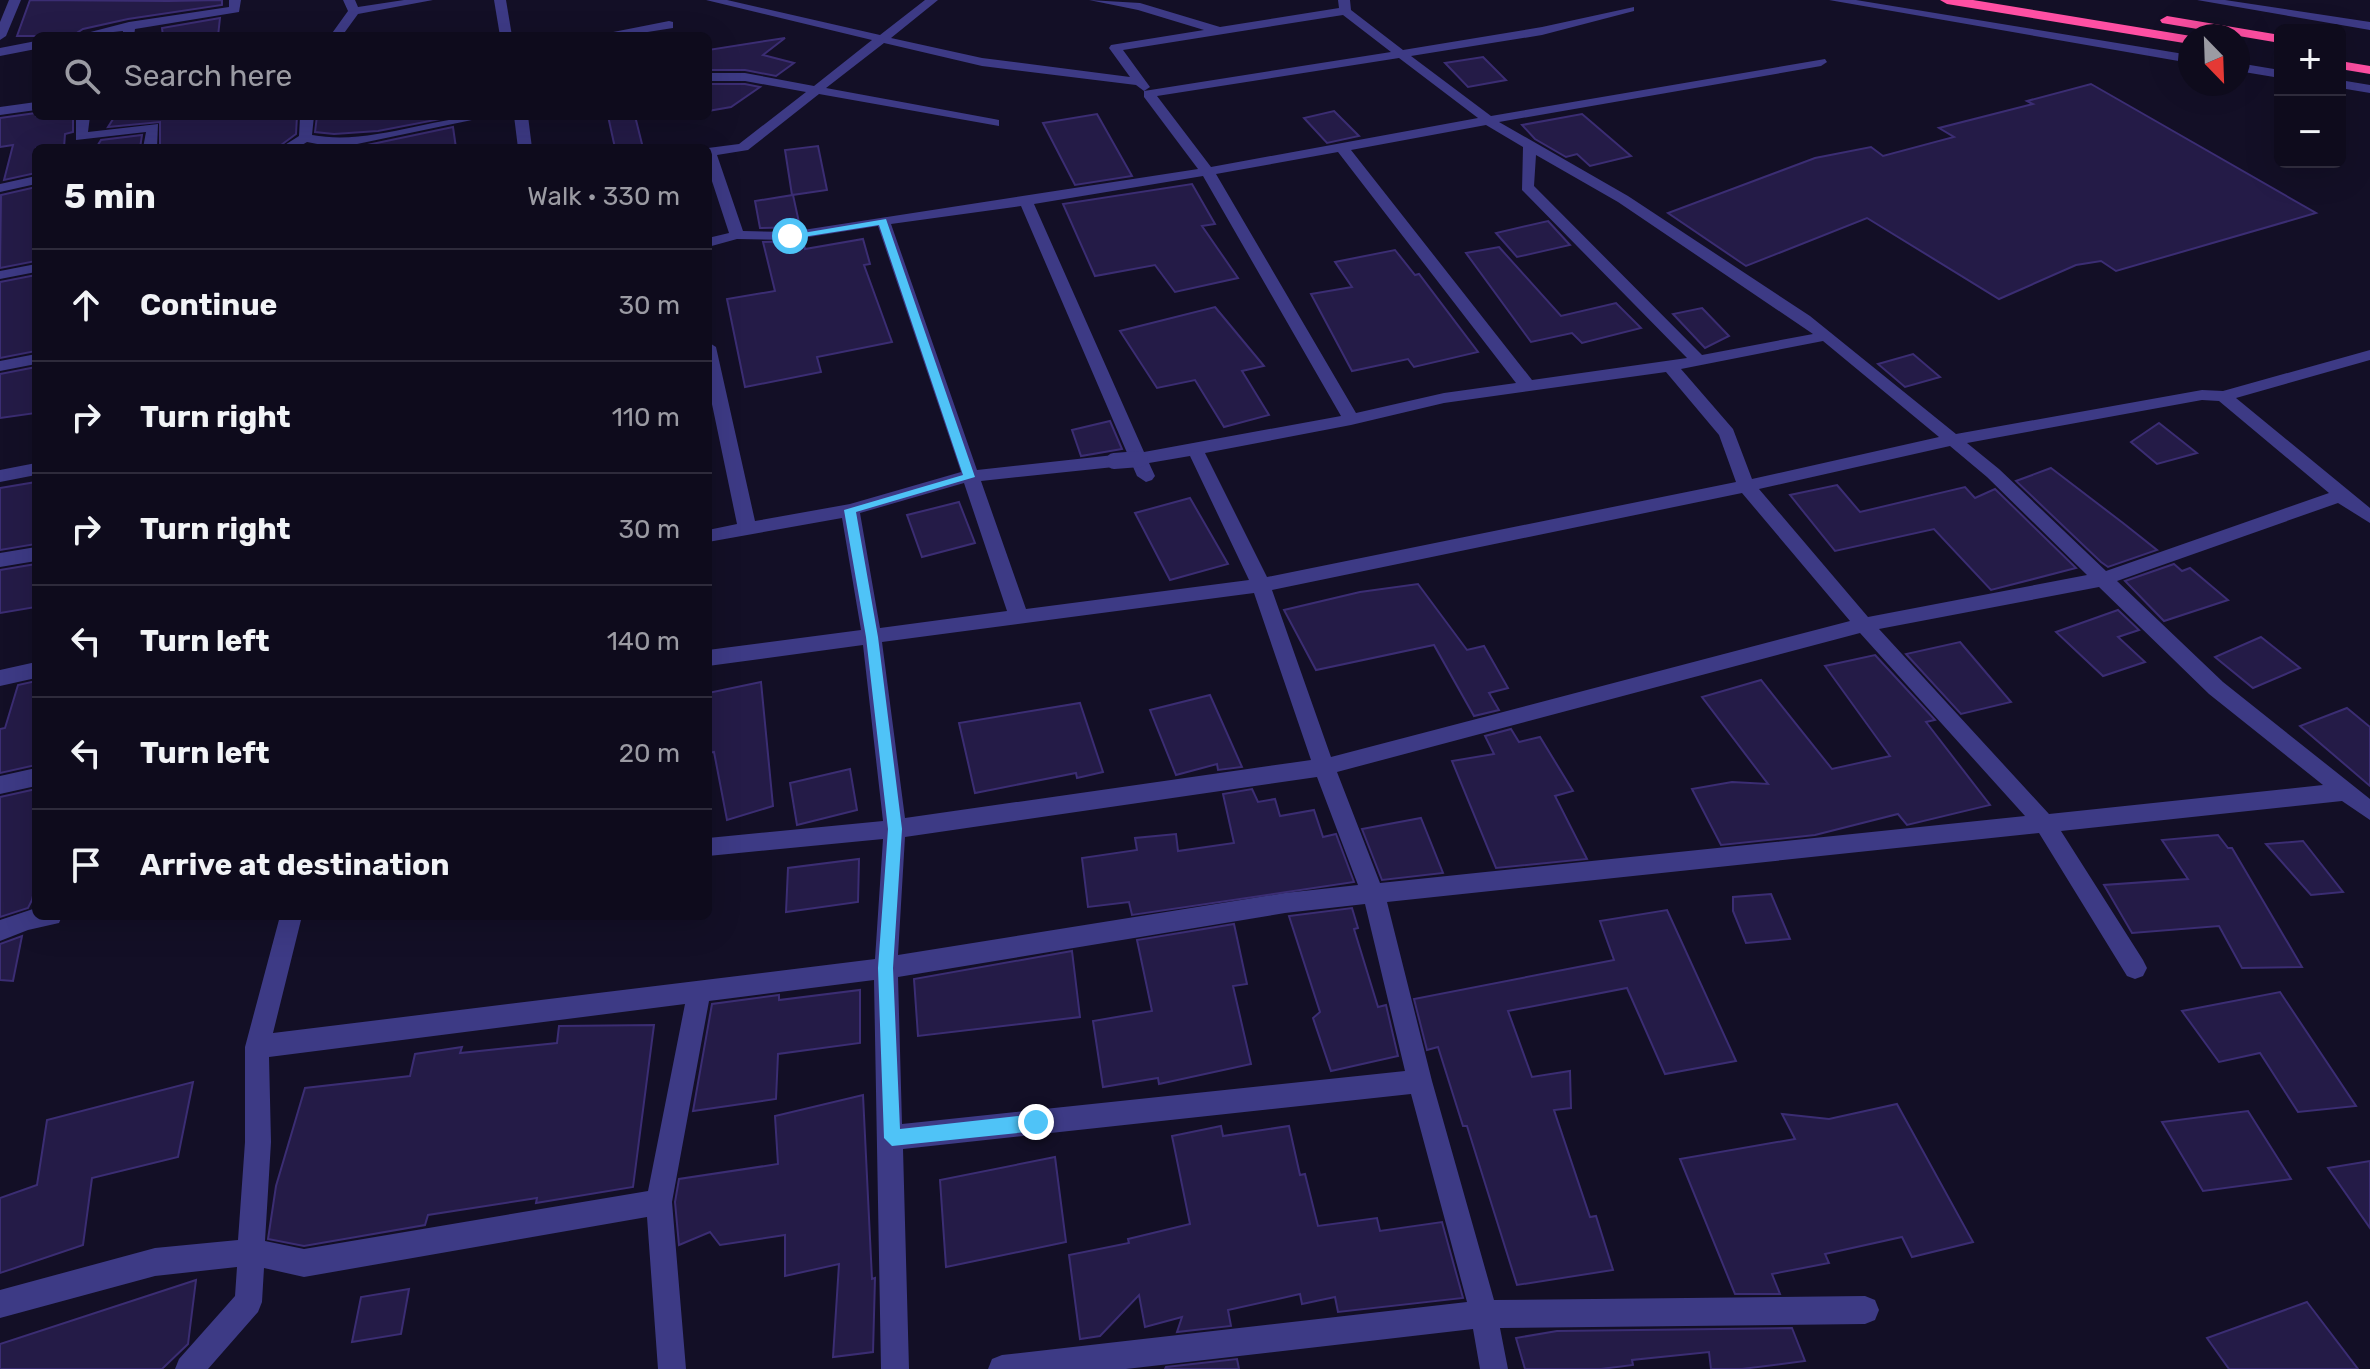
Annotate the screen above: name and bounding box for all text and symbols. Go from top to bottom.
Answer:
north arrow [2178,24,2250,96]
map controls [2274,24,2346,168]
button: + [2274,24,2346,96]
search box [32,32,712,120]
icon: search [60,54,104,98]
text: Search here [124,58,292,94]
button: − [2274,96,2346,168]
text: 5 min [64,176,156,217]
text: Walk · 330 m [527,181,680,212]
route start [772,218,808,254]
icon: ahead [64,283,108,327]
text: Continue [140,287,277,323]
text: 30 m [618,290,680,321]
icon: right [64,395,108,439]
text: Turn right [140,399,291,435]
text: 110 m [612,402,680,433]
icon: right [64,507,108,551]
text: Turn right [140,511,291,547]
text: 30 m [618,514,680,545]
icon: left [64,619,108,663]
text: Turn left [140,623,270,659]
text: 140 m [607,626,680,657]
icon: left [64,731,108,775]
text: Turn left [140,735,270,771]
text: 20 m [619,738,680,769]
icon: arrive [64,843,108,887]
text: Arrive at destination [140,847,450,883]
route end [1018,1104,1054,1140]

